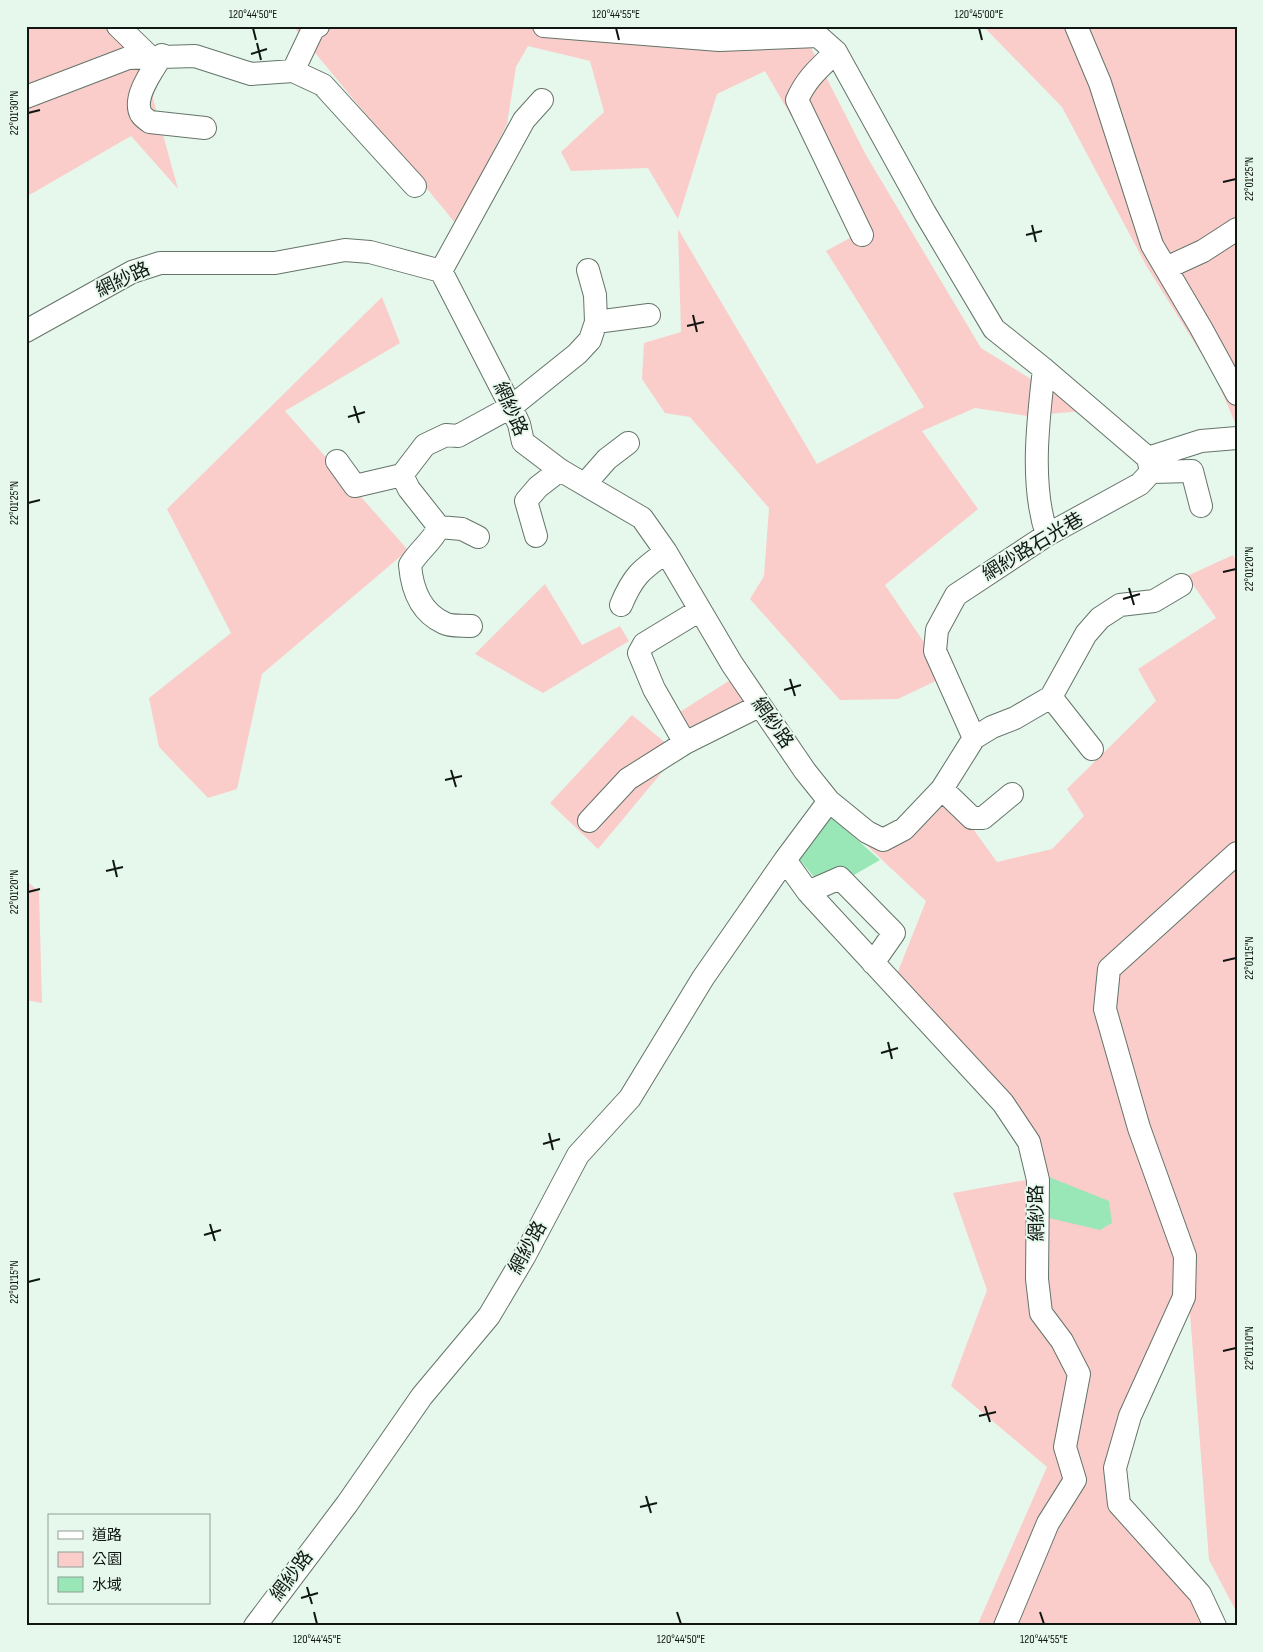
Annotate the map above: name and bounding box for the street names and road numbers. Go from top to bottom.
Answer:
street label: 網紗路 [92,258,154,302]
street label: 網紗路 [488,378,532,440]
street label: 網紗路石光巷 [978,508,1088,586]
street label: 網紗路 [746,693,798,753]
street label: 網紗路 [1025,1184,1049,1242]
street label: 網紗路 [504,1217,552,1279]
street label: 網紗路 [266,1546,318,1606]

